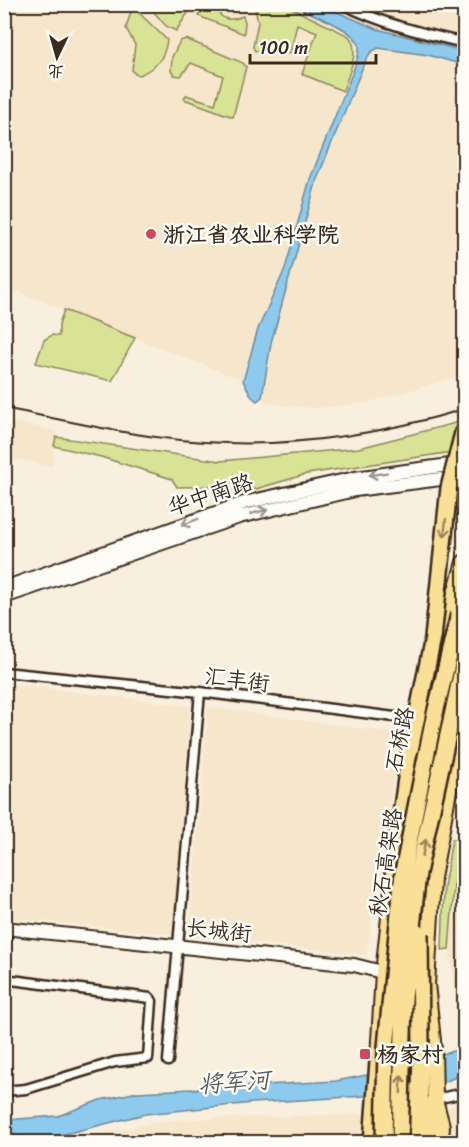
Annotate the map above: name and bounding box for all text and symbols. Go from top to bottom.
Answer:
north arrow [27,27,87,87]
scale bar [250,27,376,65]
text: 100 m [259,32,308,64]
text: 北 [46,56,65,87]
place label: 浙江省农业科学院 [163,215,339,254]
marker: 浙江省农业科学院 [144,227,158,241]
street label: 华中南路 [162,462,258,527]
one-way arrow [369,469,389,480]
one-way arrow [249,506,268,518]
one-way arrow [439,517,450,537]
one-way arrow [181,518,200,529]
street label: 汇丰街 [202,656,272,703]
street label: 石桥路 [374,703,425,775]
street label: 秋石高架路 [358,805,413,919]
one-way arrow [419,839,430,859]
street label: 长城街 [184,908,254,953]
place label: 杨家村 [377,1035,443,1074]
marker: 杨家村 [358,1047,372,1061]
water label: 将军河 [197,1058,275,1105]
one-way arrow [395,1075,406,1095]

